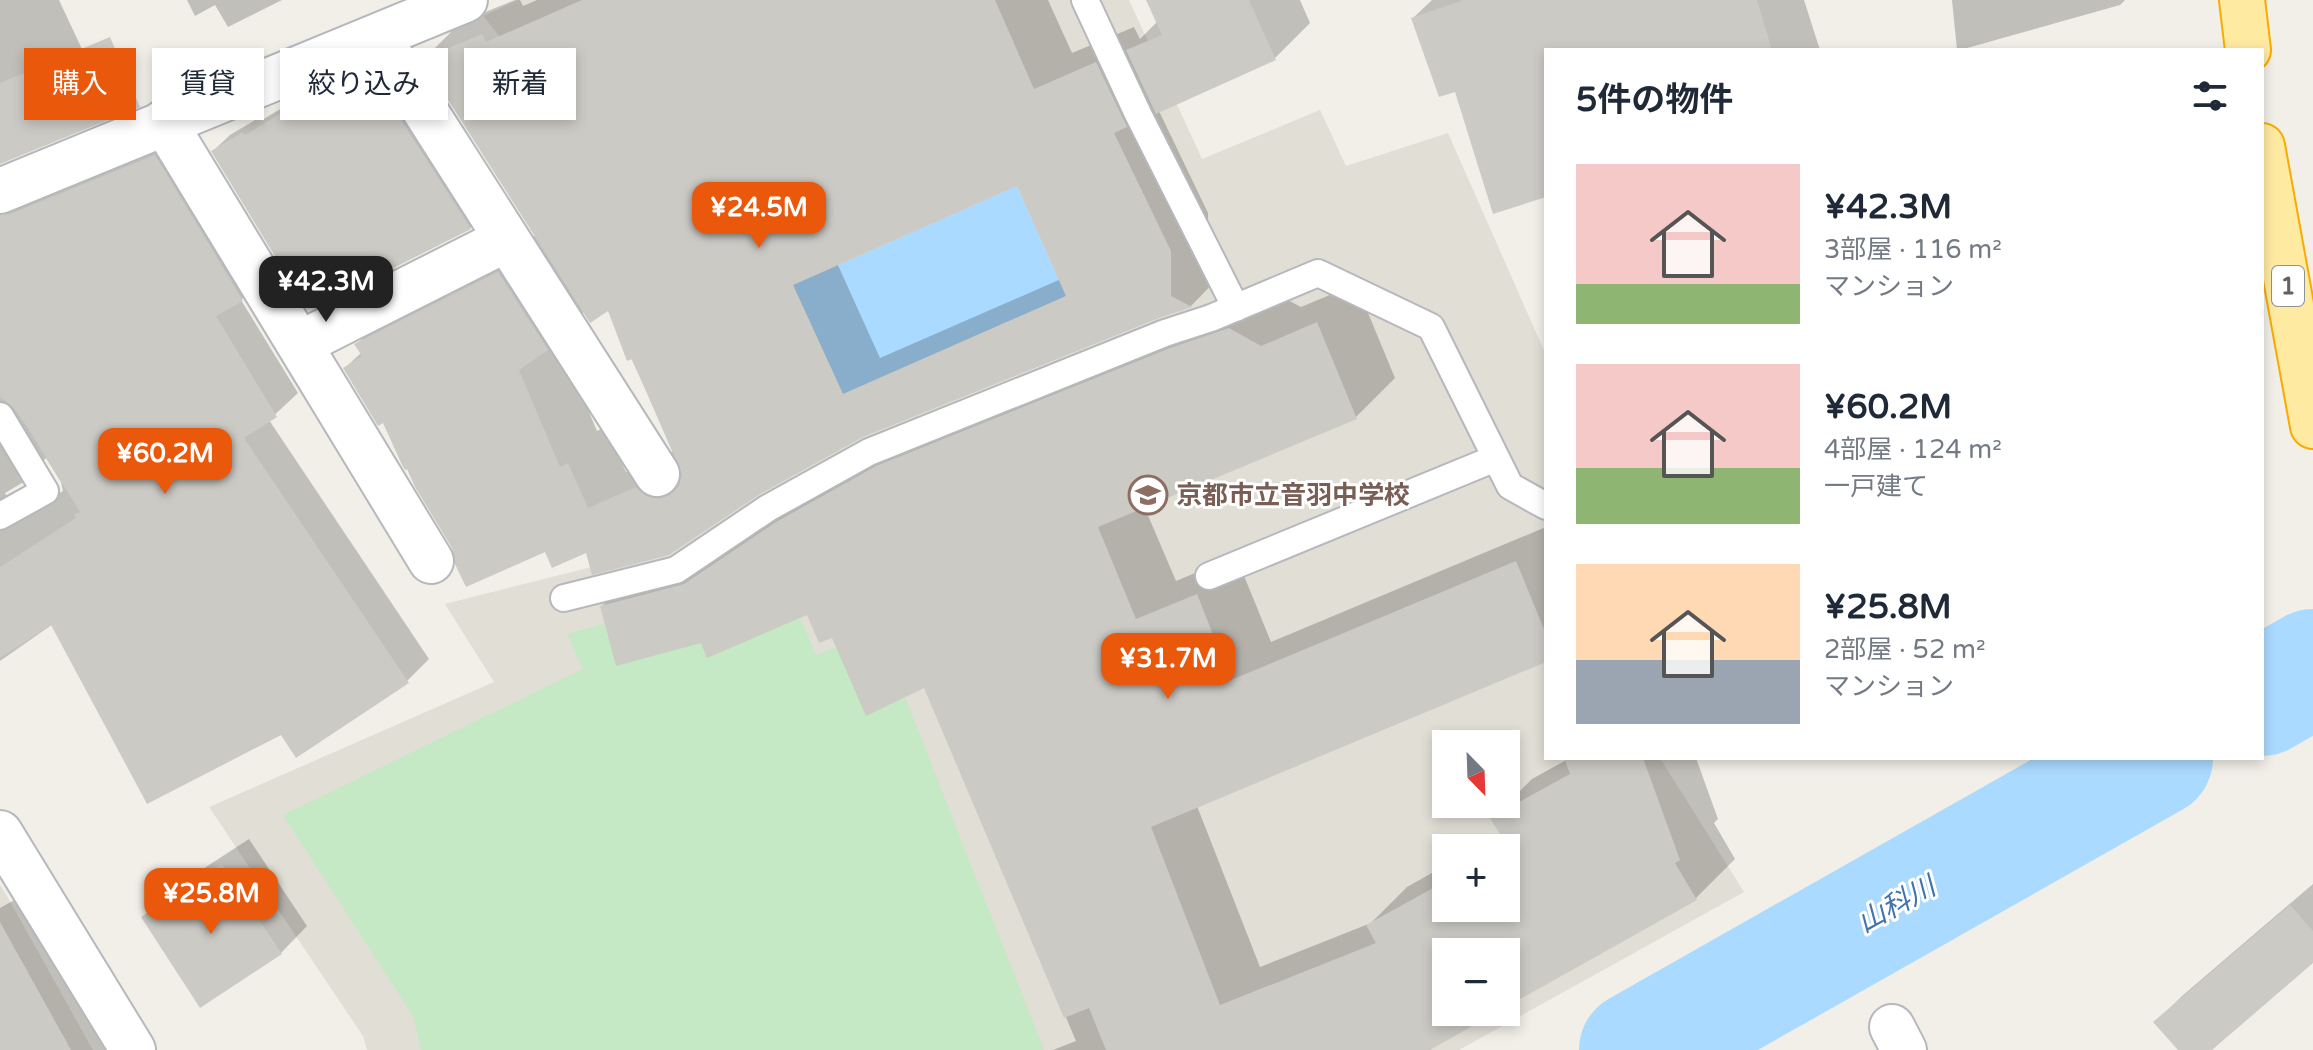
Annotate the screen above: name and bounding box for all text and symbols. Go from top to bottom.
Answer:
chip: 購入 [24,48,136,120]
chip: 賃貸 [152,48,264,120]
chip: 絞り込み [280,48,448,120]
chip: 新着 [464,48,576,120]
icon: filters [2188,74,2232,118]
text: 5件の物件 [1576,80,1733,121]
pin: ¥24.5M [694,182,824,250]
text: ¥42.3M [1824,187,1952,228]
text: ¥24.5M [710,192,808,223]
icon: home [1640,196,1736,292]
text: 3部屋 · 116 m² [1824,234,2002,265]
pin: ¥42.3M [261,256,391,324]
text: ¥42.3M [277,266,375,297]
road number: 1 [2272,266,2304,306]
text: マンション [1824,271,1954,302]
text: ¥60.2M [1824,387,1952,428]
icon: home [1640,396,1736,492]
pin: ¥60.2M [100,428,230,496]
text: 4部屋 · 124 m² [1824,434,2002,465]
text: ¥60.2M [116,438,214,469]
text: 一戸建て [1824,471,1928,502]
school or university icon: 京都市立音羽中学校 [1127,474,1169,516]
place label: 京都市立音羽中学校 [1176,480,1410,511]
text: ¥25.8M [1824,587,1952,628]
icon: home [1640,596,1736,692]
pin: ¥31.7M [1103,633,1233,701]
text: 2部屋 · 52 m² [1824,634,1986,665]
text: ¥31.7M [1119,643,1217,674]
text: マンション [1824,671,1954,702]
north arrow [1432,730,1520,818]
map controls [1432,730,1520,1026]
button: + [1432,834,1520,922]
pin: ¥25.8M [146,868,276,936]
water label: 山科川 [1852,868,1944,940]
text: ¥25.8M [162,878,260,909]
button: − [1432,938,1520,1026]

